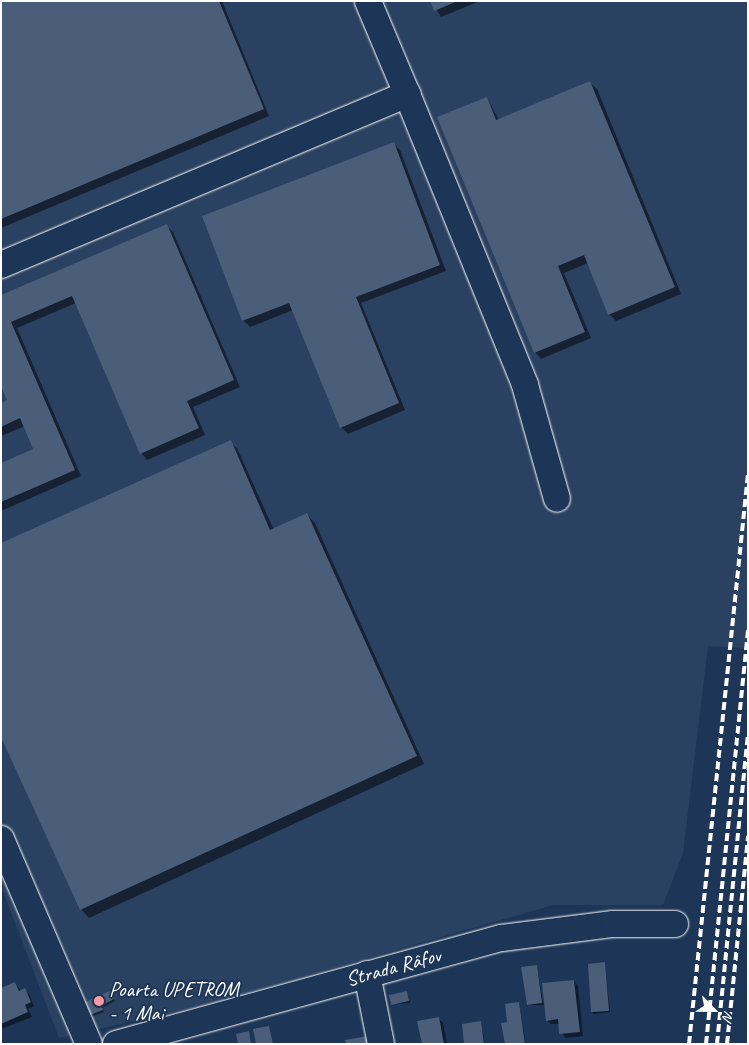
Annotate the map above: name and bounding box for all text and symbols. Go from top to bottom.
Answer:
street label: Strada Râfov [343,942,443,992]
place label: Poarta UPETROM - 1 Mai [109,976,239,1026]
north arrow [689,985,739,1035]
marker: Poarta UPETROM - 1 Mai [93,995,105,1007]
text: N [719,1009,738,1023]

